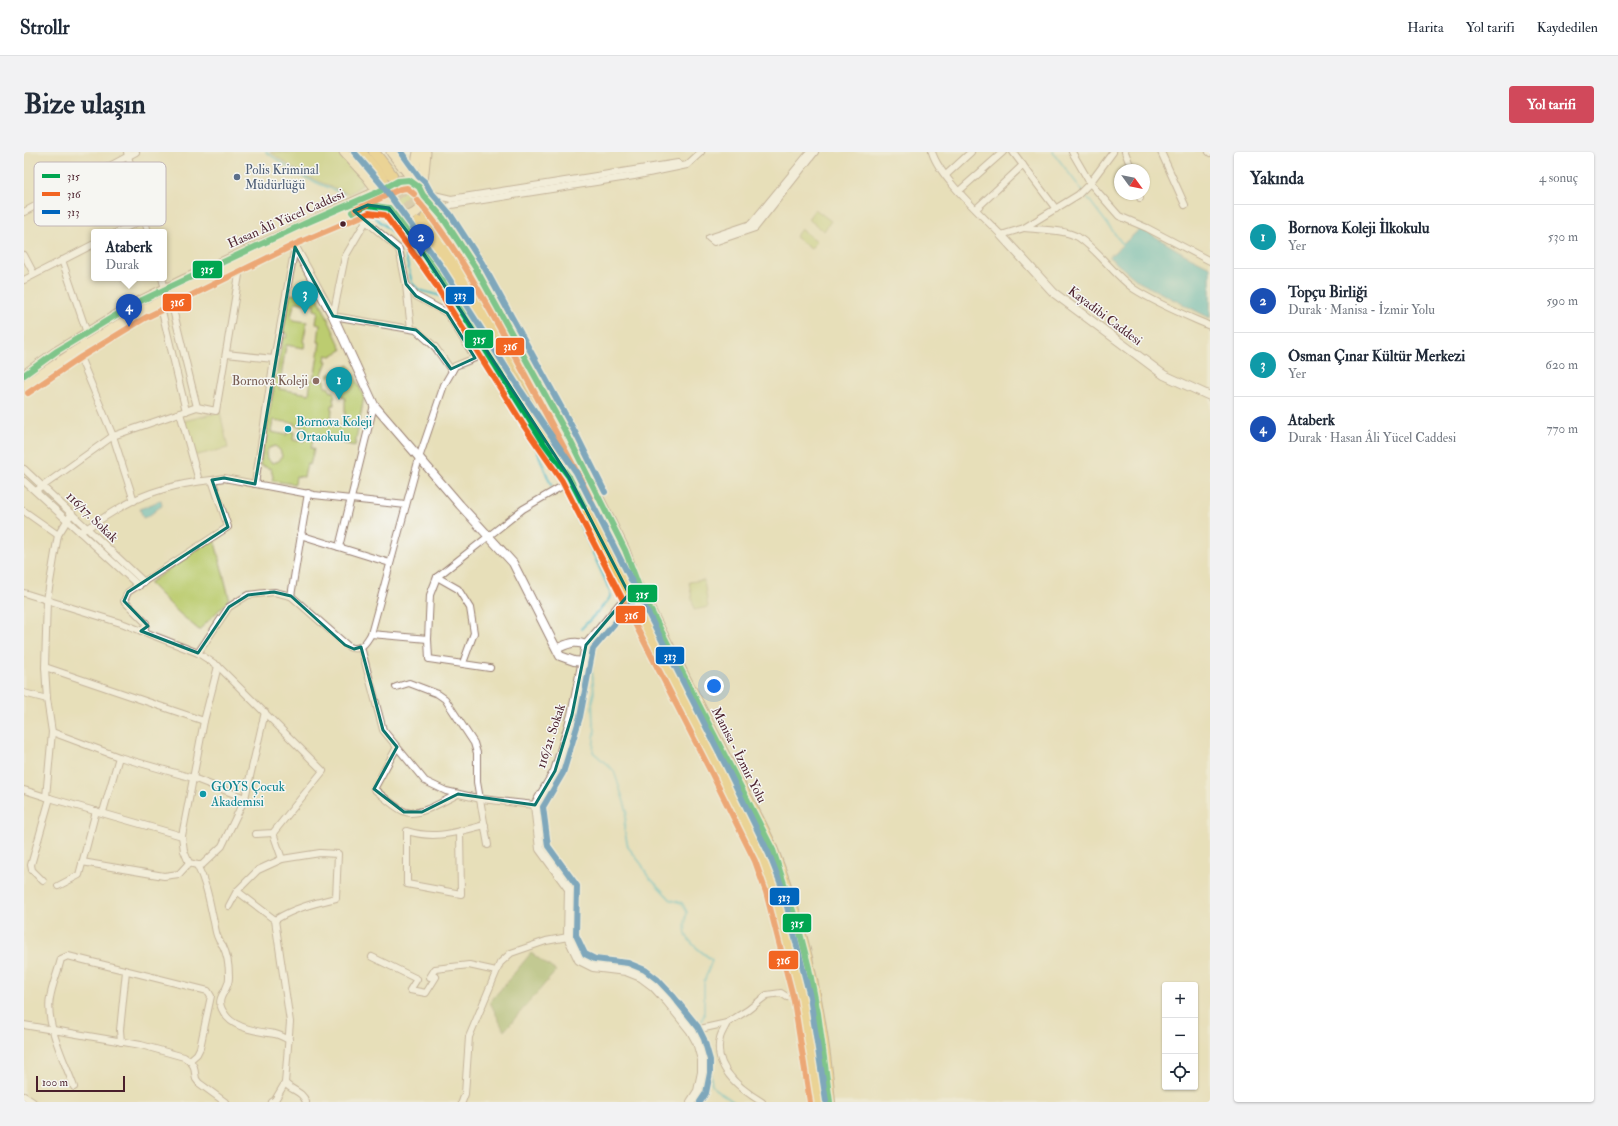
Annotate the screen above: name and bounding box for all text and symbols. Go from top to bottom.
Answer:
text: Strollr [20,16,70,40]
text: Harita [1407,19,1444,36]
text: Yol tarifi [1466,19,1515,36]
text: Kaydedilen [1537,19,1598,36]
button: Yol tarifi [1509,86,1594,123]
text: Bize ulaşın [24,87,146,122]
legend [34,162,166,226]
place label: Polis Kriminal Müdürlüğü [245,162,319,193]
north arrow [1114,164,1150,200]
text: Yakında [1250,168,1304,189]
text: 315 [67,170,80,183]
text: 4 sonuç [1539,170,1578,186]
marker: Polis Kriminal Müdürlüğü [232,172,242,182]
street label: Hasan Âli Yücel Caddesi [225,185,347,252]
text: 316 [67,188,82,201]
text: 313 [67,206,79,219]
unlabelled marker [338,219,348,229]
text: Bornova Koleji İlkokulu [1288,219,1430,238]
pin: 2 [408,224,434,257]
popup [91,229,167,281]
text: 1 [1261,229,1265,245]
text: 530 m [1548,229,1578,245]
text: Ataberk [106,238,152,257]
text: Yer [1288,238,1306,254]
text: Durak [106,257,139,273]
line badge: 315 [192,260,223,279]
text: 315 [201,263,214,276]
pin: 3 [292,281,318,314]
street label: Kayadibi Caddesi [1064,283,1146,350]
text: Topçu Birliği [1288,283,1368,302]
line badge: 313 [445,286,475,305]
text: 313 [454,289,466,302]
line badge: 316 [162,293,192,312]
text: 2 [1260,293,1266,309]
text: 590 m [1546,293,1578,309]
pin: 4 [116,294,142,327]
text: 316 [170,296,185,309]
text: Durak · Manisa - İzmir Yolu [1288,302,1435,318]
line badge: 315 [464,329,494,349]
text: 315 [473,333,486,346]
line badge: 316 [495,337,525,356]
text: 316 [503,340,518,353]
text: Osman Çınar Kültür Merkezi [1288,347,1465,366]
text: 3 [1261,357,1266,373]
text: 620 m [1545,357,1578,373]
text: Yer [1288,366,1306,382]
pin: 1 [326,367,352,400]
place label: Bornova Koleji [232,373,309,389]
marker: Bornova Koleji [311,376,321,386]
text: Ataberk [1288,411,1335,430]
place label: Bornova Koleji Ortaokulu [296,414,373,445]
text: 4 [1259,421,1267,437]
text: 770 m [1547,421,1578,437]
marker: Bornova Koleji Ortaokulu [283,424,293,434]
text: Durak · Hasan Âli Yücel Caddesi [1288,430,1456,446]
street label: 116/17. Sokak [63,488,122,546]
line badge: 315 [627,584,658,603]
text: 315 [636,588,649,601]
line badge: 316 [615,605,646,624]
text: 316 [624,609,639,622]
line badge: 313 [655,646,685,665]
text: 313 [664,650,676,663]
your location [704,676,724,696]
street label: 116/21. Sokak [533,701,569,770]
street label: Manisa - İzmir Yolu [708,704,771,806]
place label: GOYS Çocuk Akademisi [210,779,286,810]
marker: GOYS Çocuk Akademisi [198,789,208,799]
line badge: 313 [769,887,800,906]
text: 313 [778,891,790,904]
line badge: 315 [782,913,812,933]
text: 315 [791,917,804,930]
line badge: 316 [768,950,799,970]
text: 316 [776,954,791,967]
map controls [1162,982,1198,1090]
button: + [1162,982,1198,1018]
button: − [1162,1018,1198,1054]
button: locate [1162,1054,1198,1090]
scale bar [36,1074,125,1093]
text: 100 m [42,1076,68,1089]

